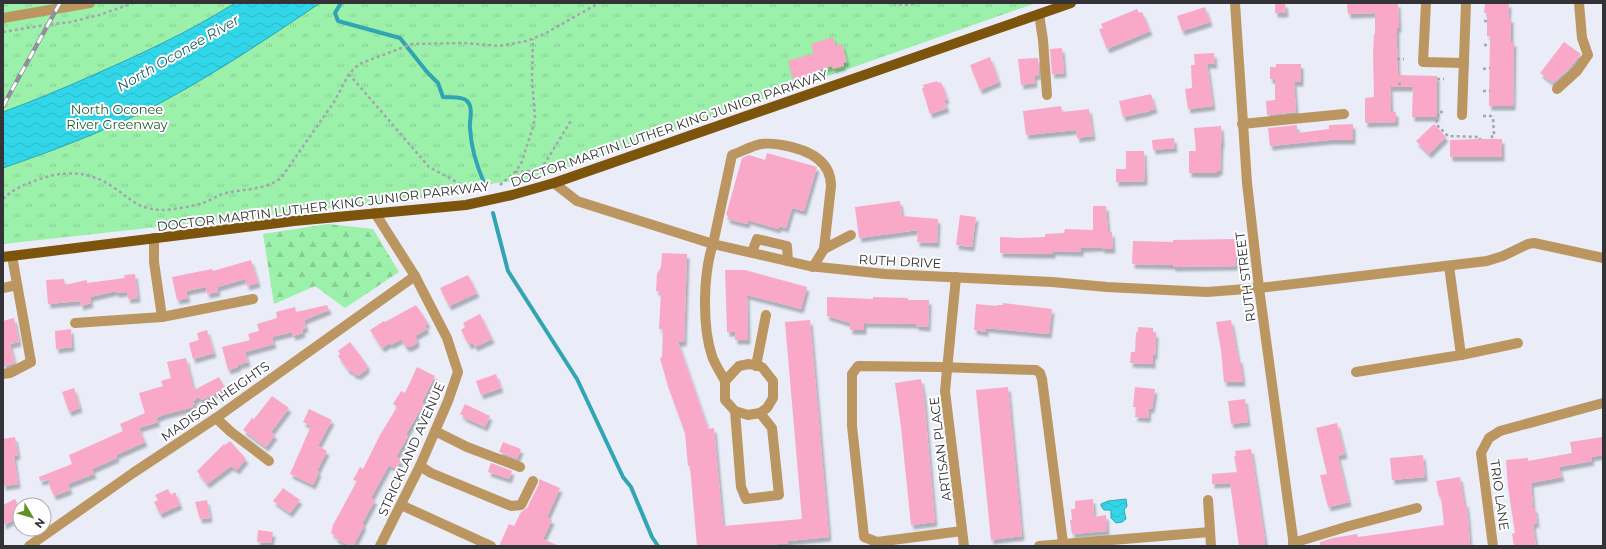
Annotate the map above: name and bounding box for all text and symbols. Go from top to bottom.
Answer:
water label: North Oconee River [114,10,243,95]
street label: DOCTOR MARTIN LUTHER KING JUNIOR PARKWAY [508,66,830,190]
park label: North Oconee River Greenway [66,101,169,132]
street label: DOCTOR MARTIN LUTHER KING JUNIOR PARKWAY [156,178,491,234]
street label: RUTH STREET [1231,231,1258,323]
street label: RUTH DRIVE [858,251,942,271]
street label: MADISON HEIGHTS [158,358,272,444]
street label: STRICKLAND AVENUE [374,380,448,518]
street label: ARTISAN PLACE [926,396,954,502]
street label: TRIO LANE [1487,459,1513,531]
north arrow [12,497,52,537]
text: N [32,515,48,531]

